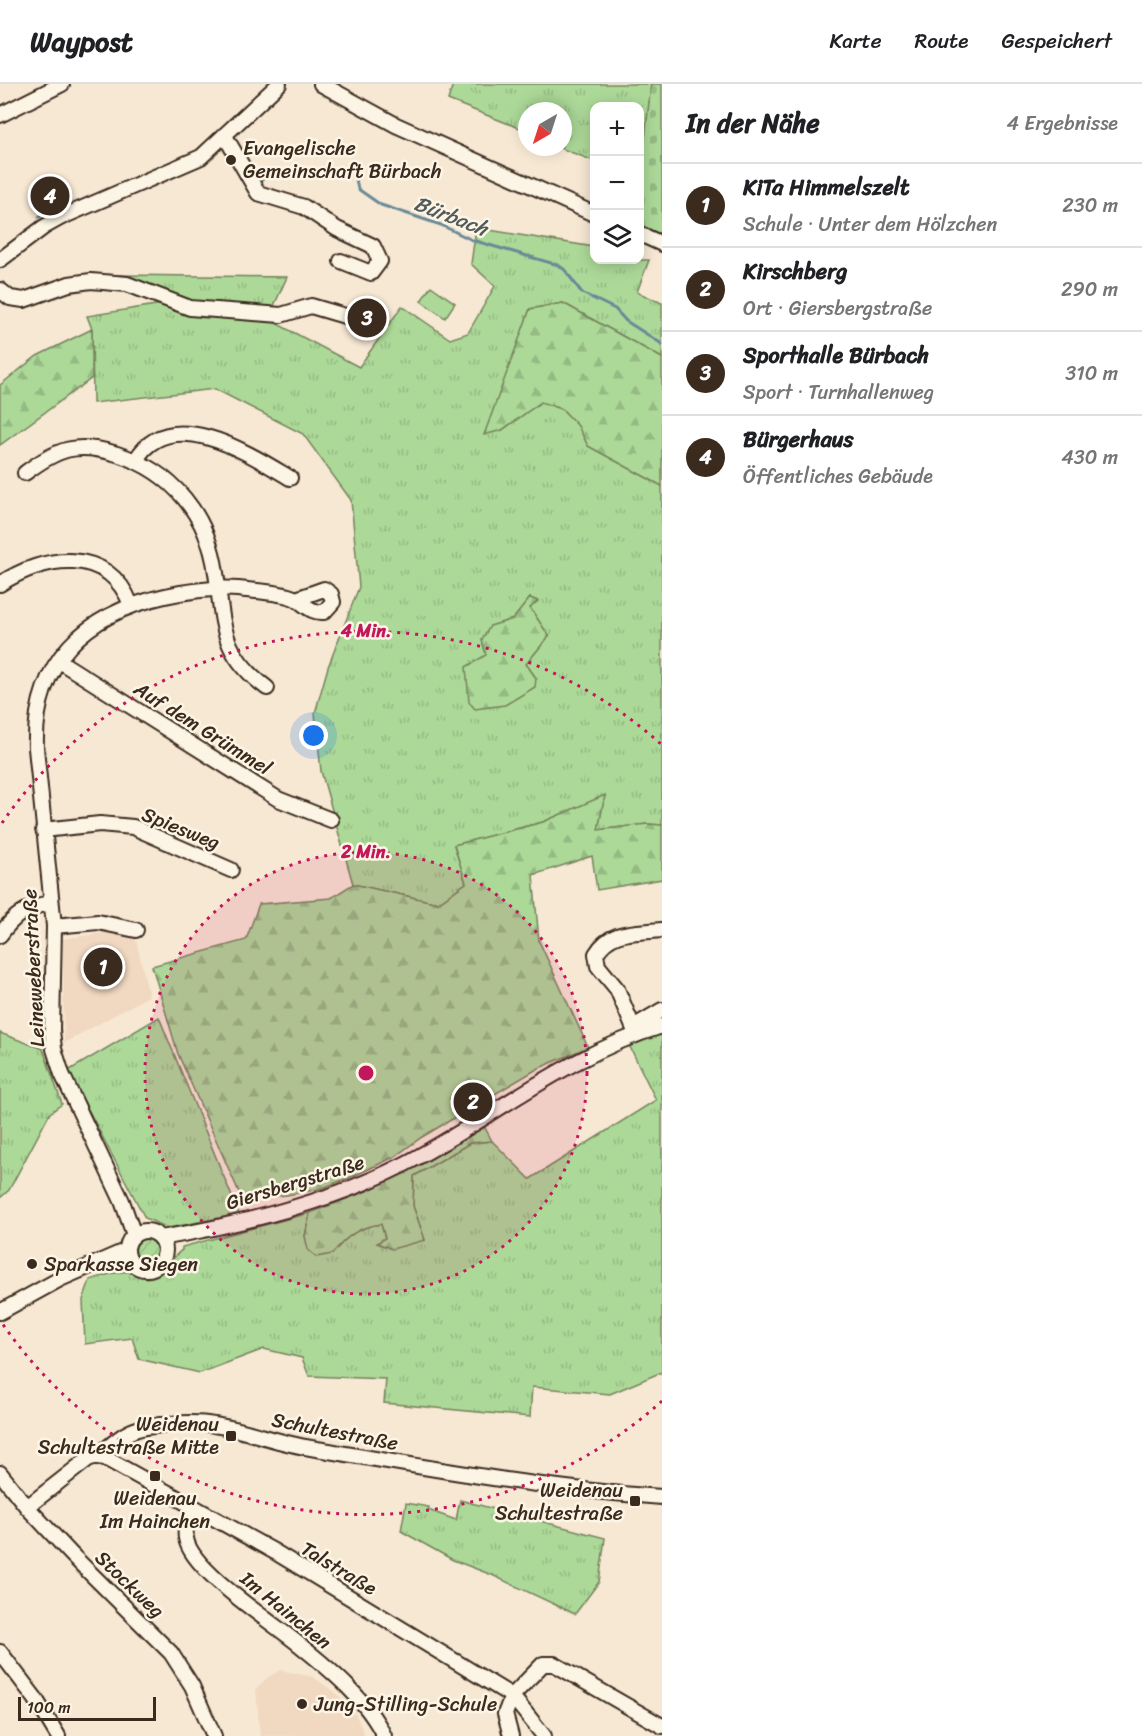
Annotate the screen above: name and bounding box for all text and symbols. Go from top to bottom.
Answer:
text: Waypost [30,17,133,66]
text: Karte [830,22,881,60]
text: Route [914,22,968,60]
text: Gespeichert [1001,22,1112,60]
text: In der Nähe [686,100,820,146]
north arrow [518,102,572,156]
map controls [590,102,644,264]
button: + [590,102,644,156]
text: 4 Ergebnisse [1007,106,1118,141]
place label: Evangelische Gemeinschaft Bürbach [243,131,441,189]
marker: Evangelische Gemeinschaft Bürbach [224,153,238,167]
button: − [590,156,644,210]
text: KiTa Himmelszelt [743,168,910,207]
pin: 4 [31,174,70,218]
water label: Bürbach [409,185,495,248]
text: 1 [701,188,710,223]
text: 230 m [1062,188,1118,223]
text: Schule · Unter dem Hölzchen [743,207,997,242]
button: layers [590,210,644,264]
text: Kirschberg [743,252,847,291]
text: 2 [700,272,711,307]
text: 290 m [1061,272,1118,307]
text: Ort · Giersbergstraße [743,291,932,326]
pin: 3 [348,296,386,340]
text: Sporthalle Bürbach [743,336,929,375]
text: 3 [700,356,711,391]
text: 310 m [1065,356,1118,391]
text: Sport · Turnhallenweg [743,375,934,410]
text: Bürgerhaus [743,420,854,459]
text: 4 [699,440,712,475]
text: 430 m [1061,440,1118,475]
text: Öffentliches Gebäude [743,459,933,494]
text: 4 Min. [340,615,391,647]
street label: Auf dem Grümmel [126,671,280,786]
your location [299,721,328,750]
street label: Spiesweg [136,797,225,860]
text: 2 Min. [340,836,391,868]
street label: Leineweberstraße [12,888,55,1048]
pin: 1 [84,944,122,990]
centre of rings [356,1063,376,1083]
pin: 2 [454,1080,492,1124]
street label: Giersbergstraße [221,1145,369,1220]
place label: Sparkasse Siegen [44,1247,198,1282]
marker: Sparkasse Siegen [25,1257,39,1271]
street label: Schultestraße [269,1402,401,1461]
place label: Weidenau Schultestraße Mitte [38,1407,219,1465]
marker: Weidenau Schultestraße Mitte [224,1429,238,1443]
marker: Weidenau Im Hainchen [148,1469,162,1483]
place label: Weidenau Schultestraße [495,1473,623,1531]
place label: Weidenau Im Hainchen [99,1481,210,1539]
marker: Weidenau Schultestraße [628,1494,642,1508]
street label: Talstraße [294,1532,384,1605]
street label: Stockweg [86,1542,173,1627]
street label: Im Hainchen [231,1562,340,1659]
place label: Jung-Stilling-Schule [313,1687,497,1722]
text: 100 m [27,1693,71,1722]
scale bar [18,1694,156,1722]
marker: Jung-Stilling-Schule [295,1697,309,1711]

